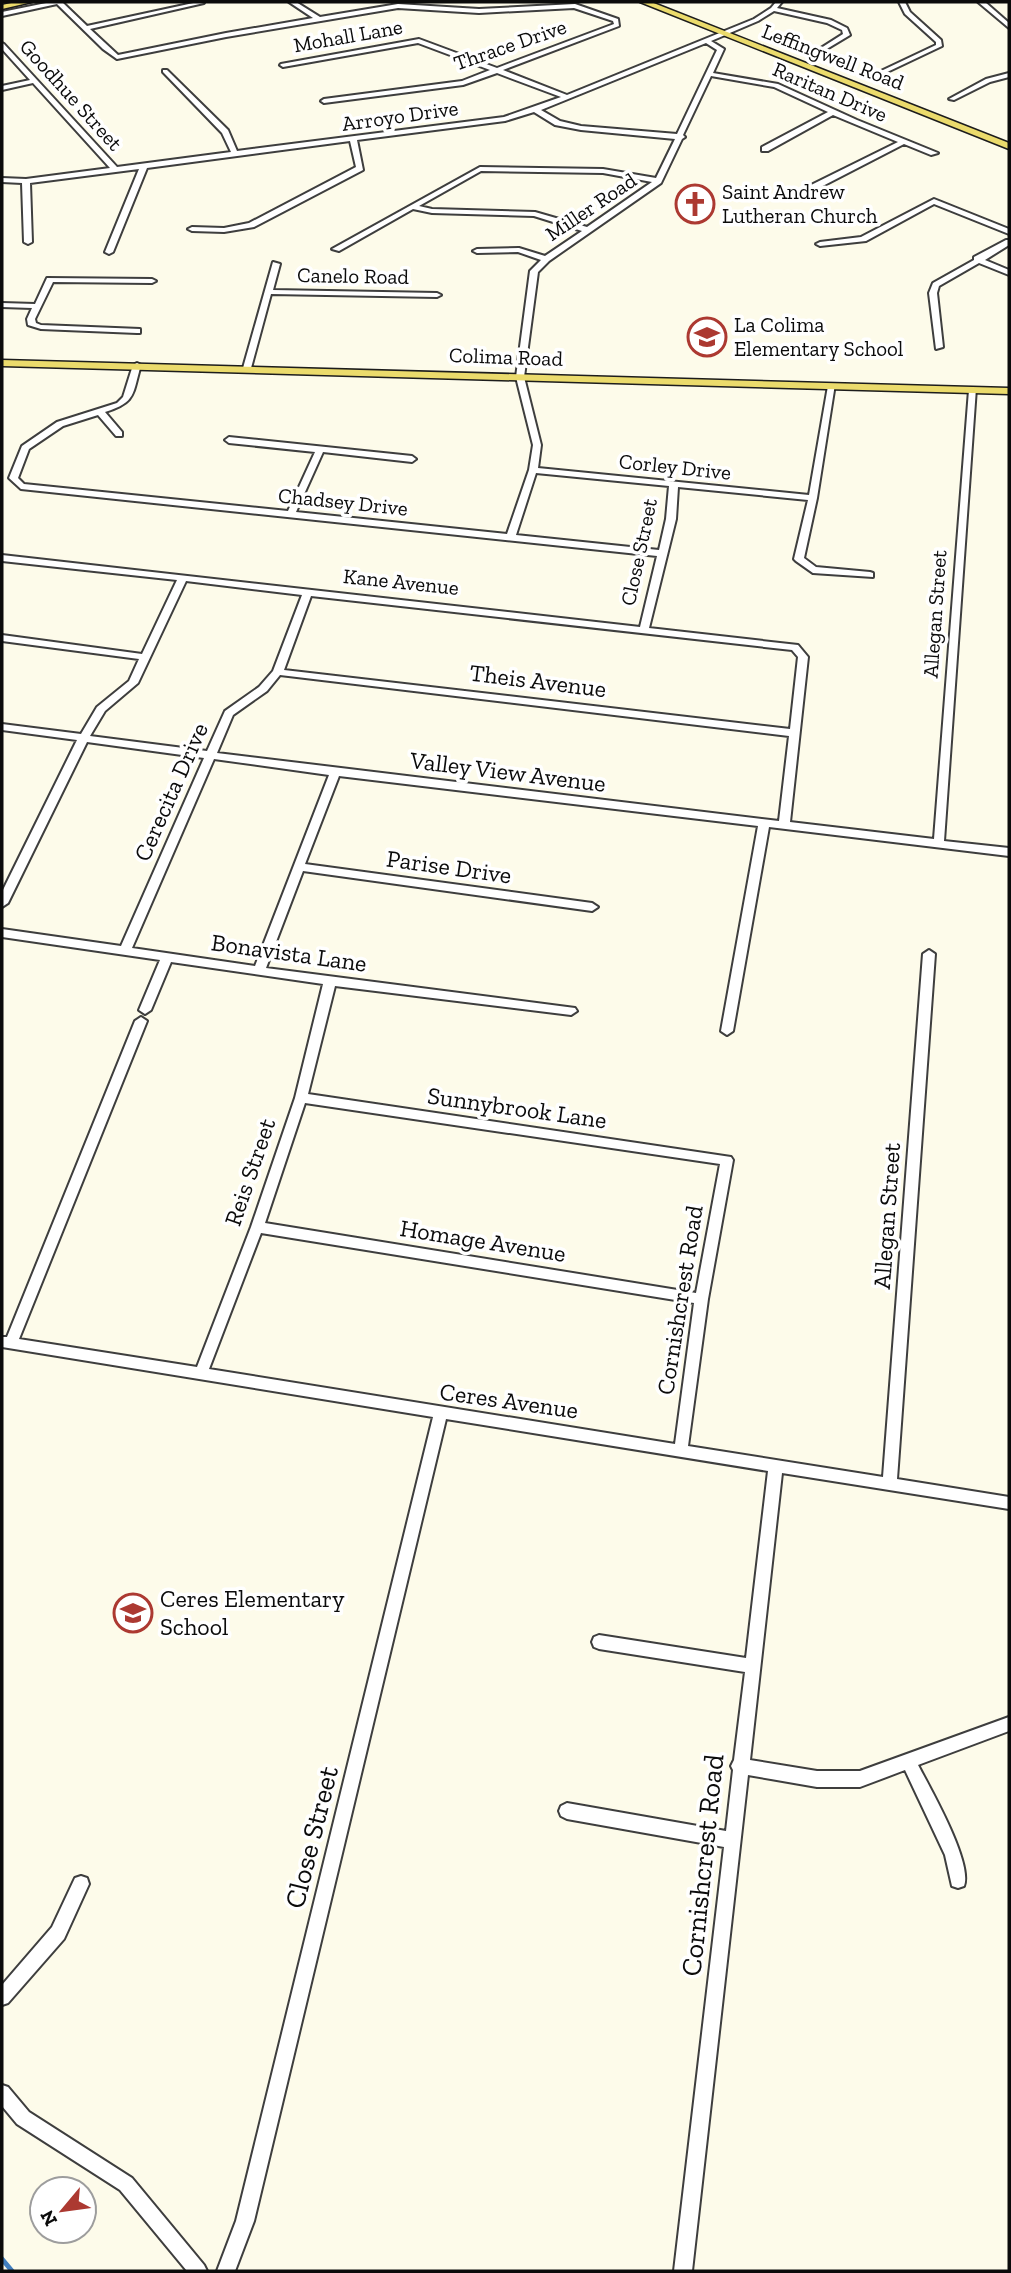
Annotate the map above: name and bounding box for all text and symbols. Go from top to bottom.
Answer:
street label: Mohall Lane [292,14,404,57]
street label: Thrace Drive [450,14,570,75]
street label: Leffingwell Road [759,18,908,95]
street label: Goodhue Street [15,34,128,156]
street label: Raritan Drive [769,56,891,127]
street label: Arroyo Drive [340,95,460,136]
street label: Miller Road [541,167,641,246]
place label: Saint Andrew Lutheran Church [722,179,878,228]
church icon: Saint Andrew Lutheran Church [674,183,716,225]
street label: Canelo Road [297,262,410,289]
place label: La Colima Elementary School [734,312,904,361]
school or university icon: La Colima Elementary School [686,316,728,358]
street label: Colima Road [449,342,564,371]
street label: Corley Drive [618,448,732,485]
street label: Chadsey Drive [277,482,409,521]
street label: Close Street [615,496,662,608]
street label: Allegan Street [918,549,951,679]
street label: Kane Avenue [342,563,460,600]
street label: Theis Avenue [468,658,608,703]
street label: Cerecita Drive [127,718,214,865]
street label: Valley View Avenue [408,745,608,798]
street label: Parise Drive [385,843,513,890]
street label: Bonavista Lane [209,927,369,978]
street label: Sunnybrook Lane [426,1081,609,1134]
street label: Reis Street [218,1114,281,1229]
street label: Allegan Street [867,1142,906,1290]
street label: Cornishcrest Road [650,1203,709,1397]
street label: Homage Avenue [398,1213,568,1268]
street label: Ceres Avenue [438,1376,580,1425]
place label: Ceres Elementary School [160,1584,345,1641]
school or university icon: Ceres Elementary School [112,1592,154,1634]
street label: Cornishcrest Road [674,1752,731,1978]
street label: Close Street [278,1762,345,1912]
north arrow [28,2175,98,2245]
text: N [35,2206,62,2230]

